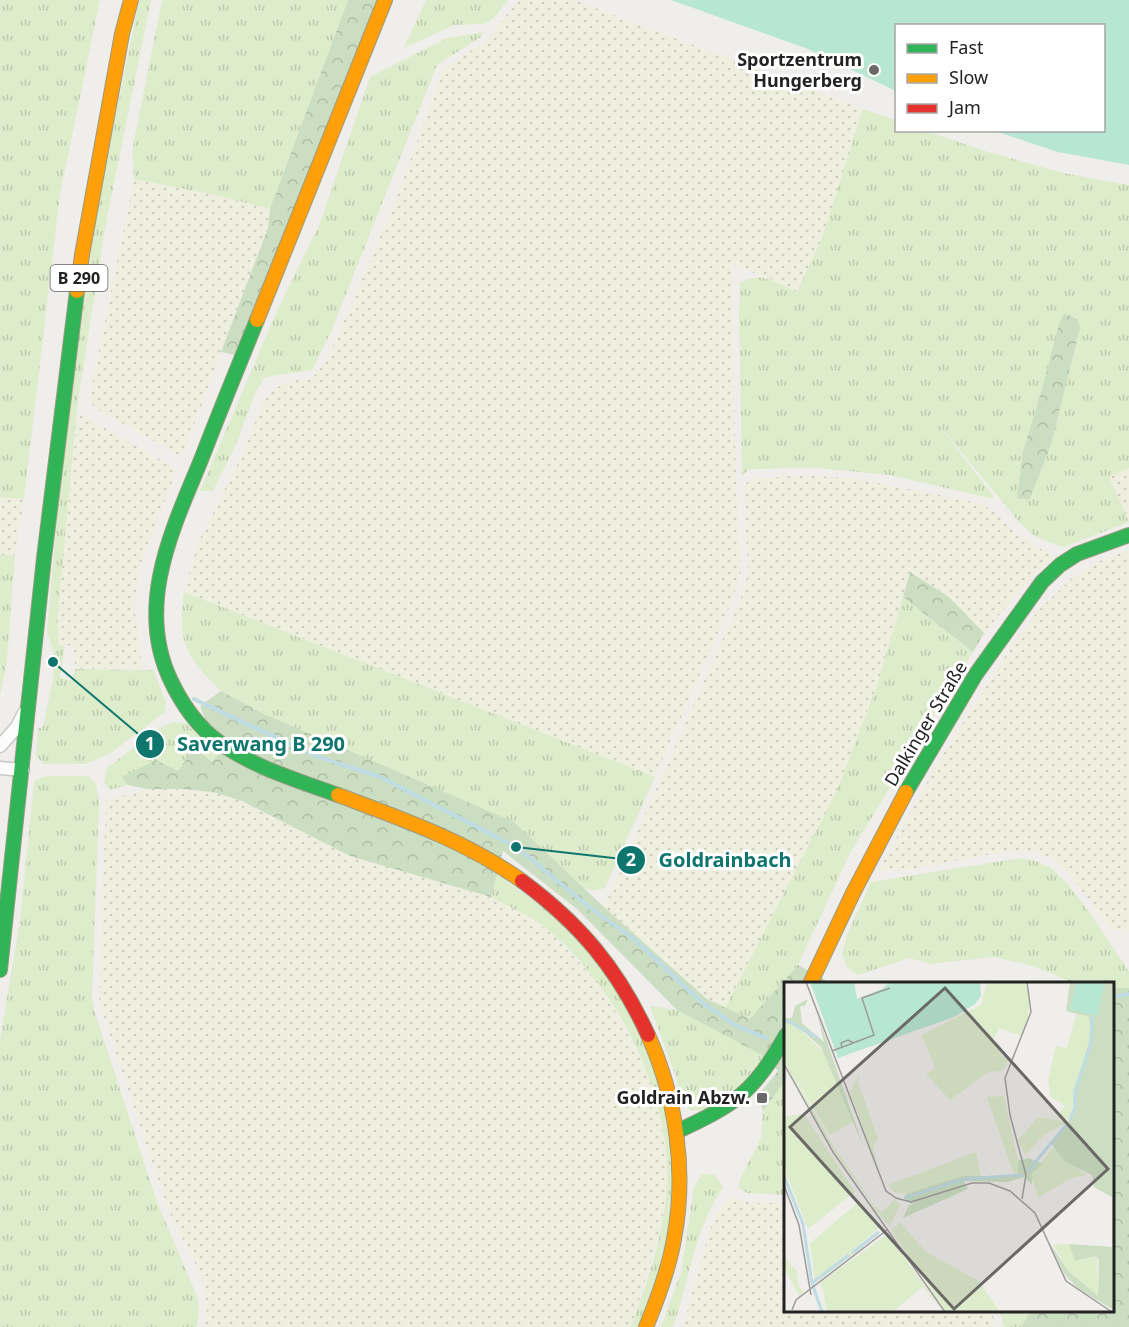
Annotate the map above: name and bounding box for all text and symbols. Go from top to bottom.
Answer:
legend [895,24,1105,132]
text: Fast [949,35,984,59]
place label: Sportzentrum Hungerberg [737,47,862,92]
marker: Sportzentrum Hungerberg [867,63,881,77]
text: Slow [949,65,988,89]
text: Jam [947,95,981,119]
road number: B 290 [50,265,107,291]
street label: Dalkinger Straße [878,657,972,790]
callout: Saverwang B 290 [135,725,357,763]
text: Saverwang B 290 [177,730,345,757]
text: 1 [145,731,155,755]
callout: Goldrainbach [616,841,803,879]
text: Goldrainbach [658,846,792,873]
text: 2 [626,847,636,871]
inset map [784,982,1114,1312]
place label: Goldrain Abzw. [616,1085,750,1109]
marker: Goldrain Abzw. [755,1091,769,1105]

